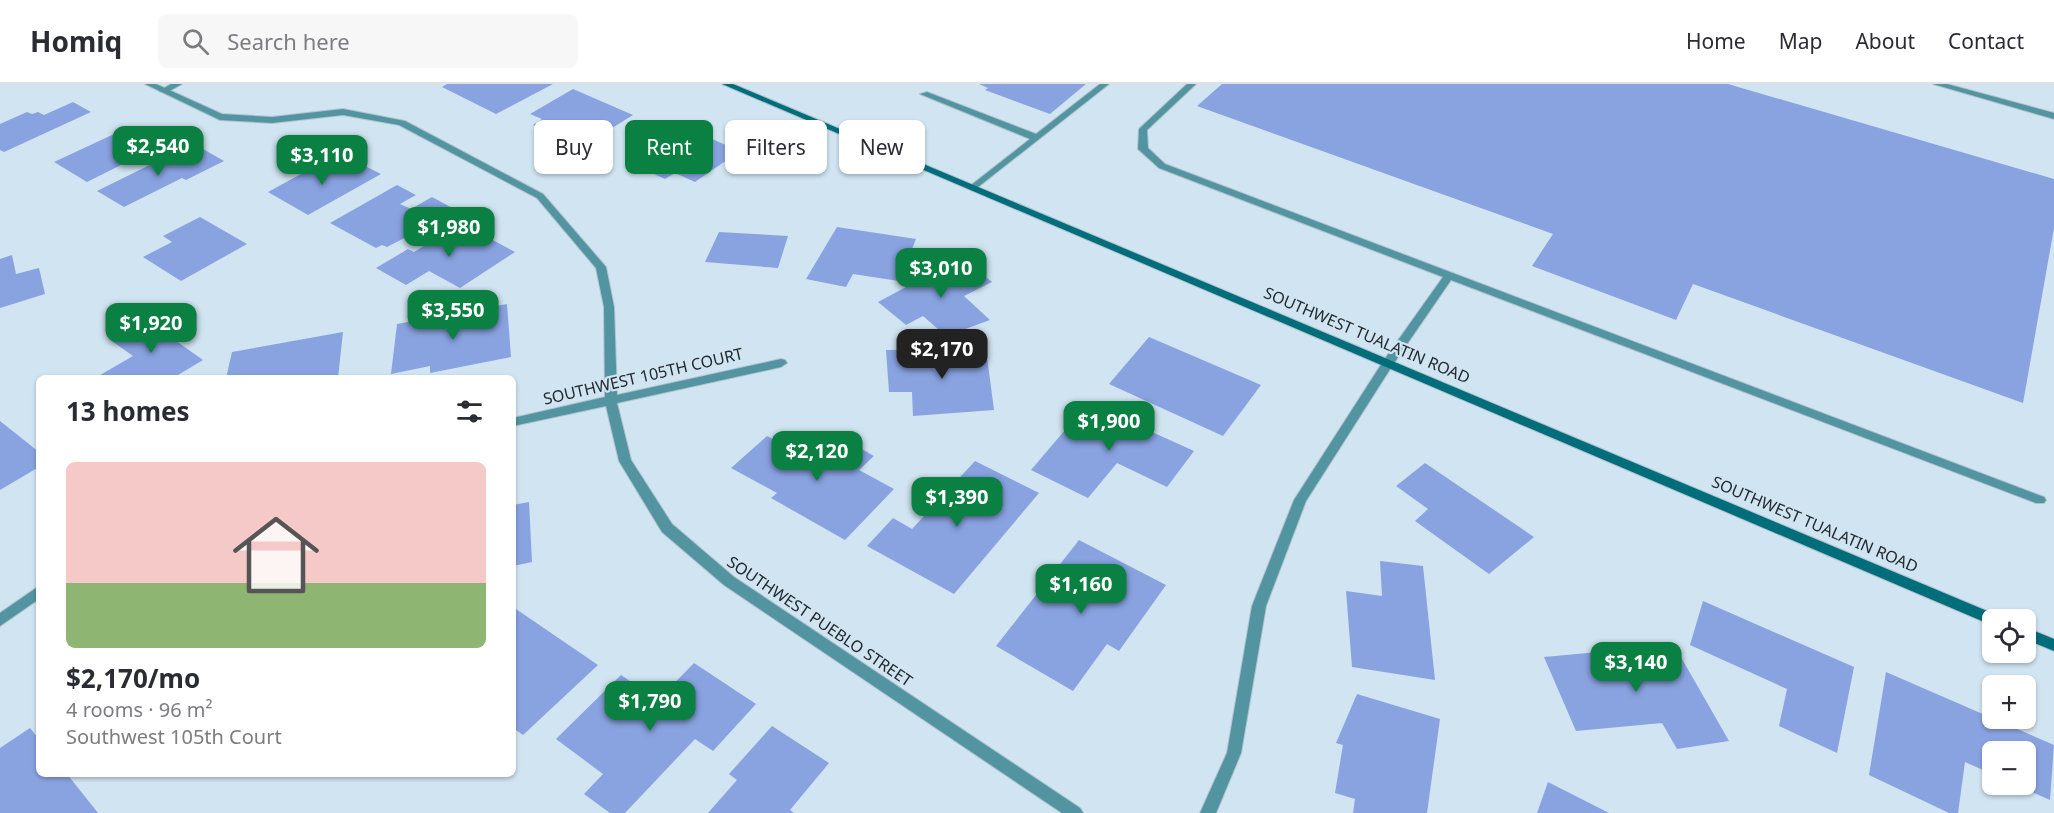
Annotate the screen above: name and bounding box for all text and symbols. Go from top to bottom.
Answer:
search box [158,14,578,68]
text: Homiq [30,22,122,60]
icon: search [179,25,212,58]
text: Search here [227,26,350,56]
text: Home [1686,27,1746,55]
text: Map [1779,27,1822,55]
text: About [1855,27,1915,55]
text: Contact [1948,27,2024,55]
chip: Buy [534,120,613,174]
chip: Rent [625,120,713,174]
chip: Filters [725,120,827,174]
chip: New [839,120,925,174]
pin: $2,540 [109,126,207,177]
text: $2,540 [127,132,189,159]
pin: $3,110 [273,135,371,186]
text: $3,110 [291,141,353,168]
pin: $1,980 [400,207,498,258]
text: $1,980 [418,213,480,240]
pin: $3,010 [892,248,990,299]
text: $3,010 [910,254,972,281]
street label: SOUTHWEST TUALATIN ROAD [1260,281,1474,389]
pin: $3,550 [404,290,502,341]
text: $3,550 [422,296,484,323]
pin: $1,920 [102,303,200,354]
text: $1,920 [120,309,182,336]
pin: $2,170 [893,329,991,380]
text: $2,170 [911,335,973,362]
street label: SOUTHWEST 105TH COURT [541,342,745,410]
text: 13 homes [66,393,190,429]
icon: filters [453,395,486,428]
pin: $1,900 [1060,401,1158,452]
text: $1,900 [1078,407,1140,434]
pin: $2,120 [768,431,866,482]
text: $2,120 [786,437,848,464]
street label: SOUTHWEST TUALATIN ROAD [1708,470,1922,578]
pin: $1,390 [908,477,1006,528]
text: $1,390 [926,483,988,510]
icon: home [222,501,330,609]
street label: SOUTHWEST PUEBLO STREET [723,551,917,691]
pin: $1,160 [1032,564,1130,615]
text: $1,160 [1050,570,1112,597]
map controls [1982,609,2036,795]
button: locate [1982,609,2036,663]
pin: $3,140 [1587,642,1685,693]
text: $3,140 [1605,648,1667,675]
text: $2,170/mo [66,660,200,696]
button: + [1982,675,2036,729]
pin: $1,790 [601,681,699,732]
text: $1,790 [619,687,681,714]
text: 4 rooms · 96 m² [66,696,213,723]
text: Southwest 105th Court [66,723,282,750]
button: − [1982,741,2036,795]

